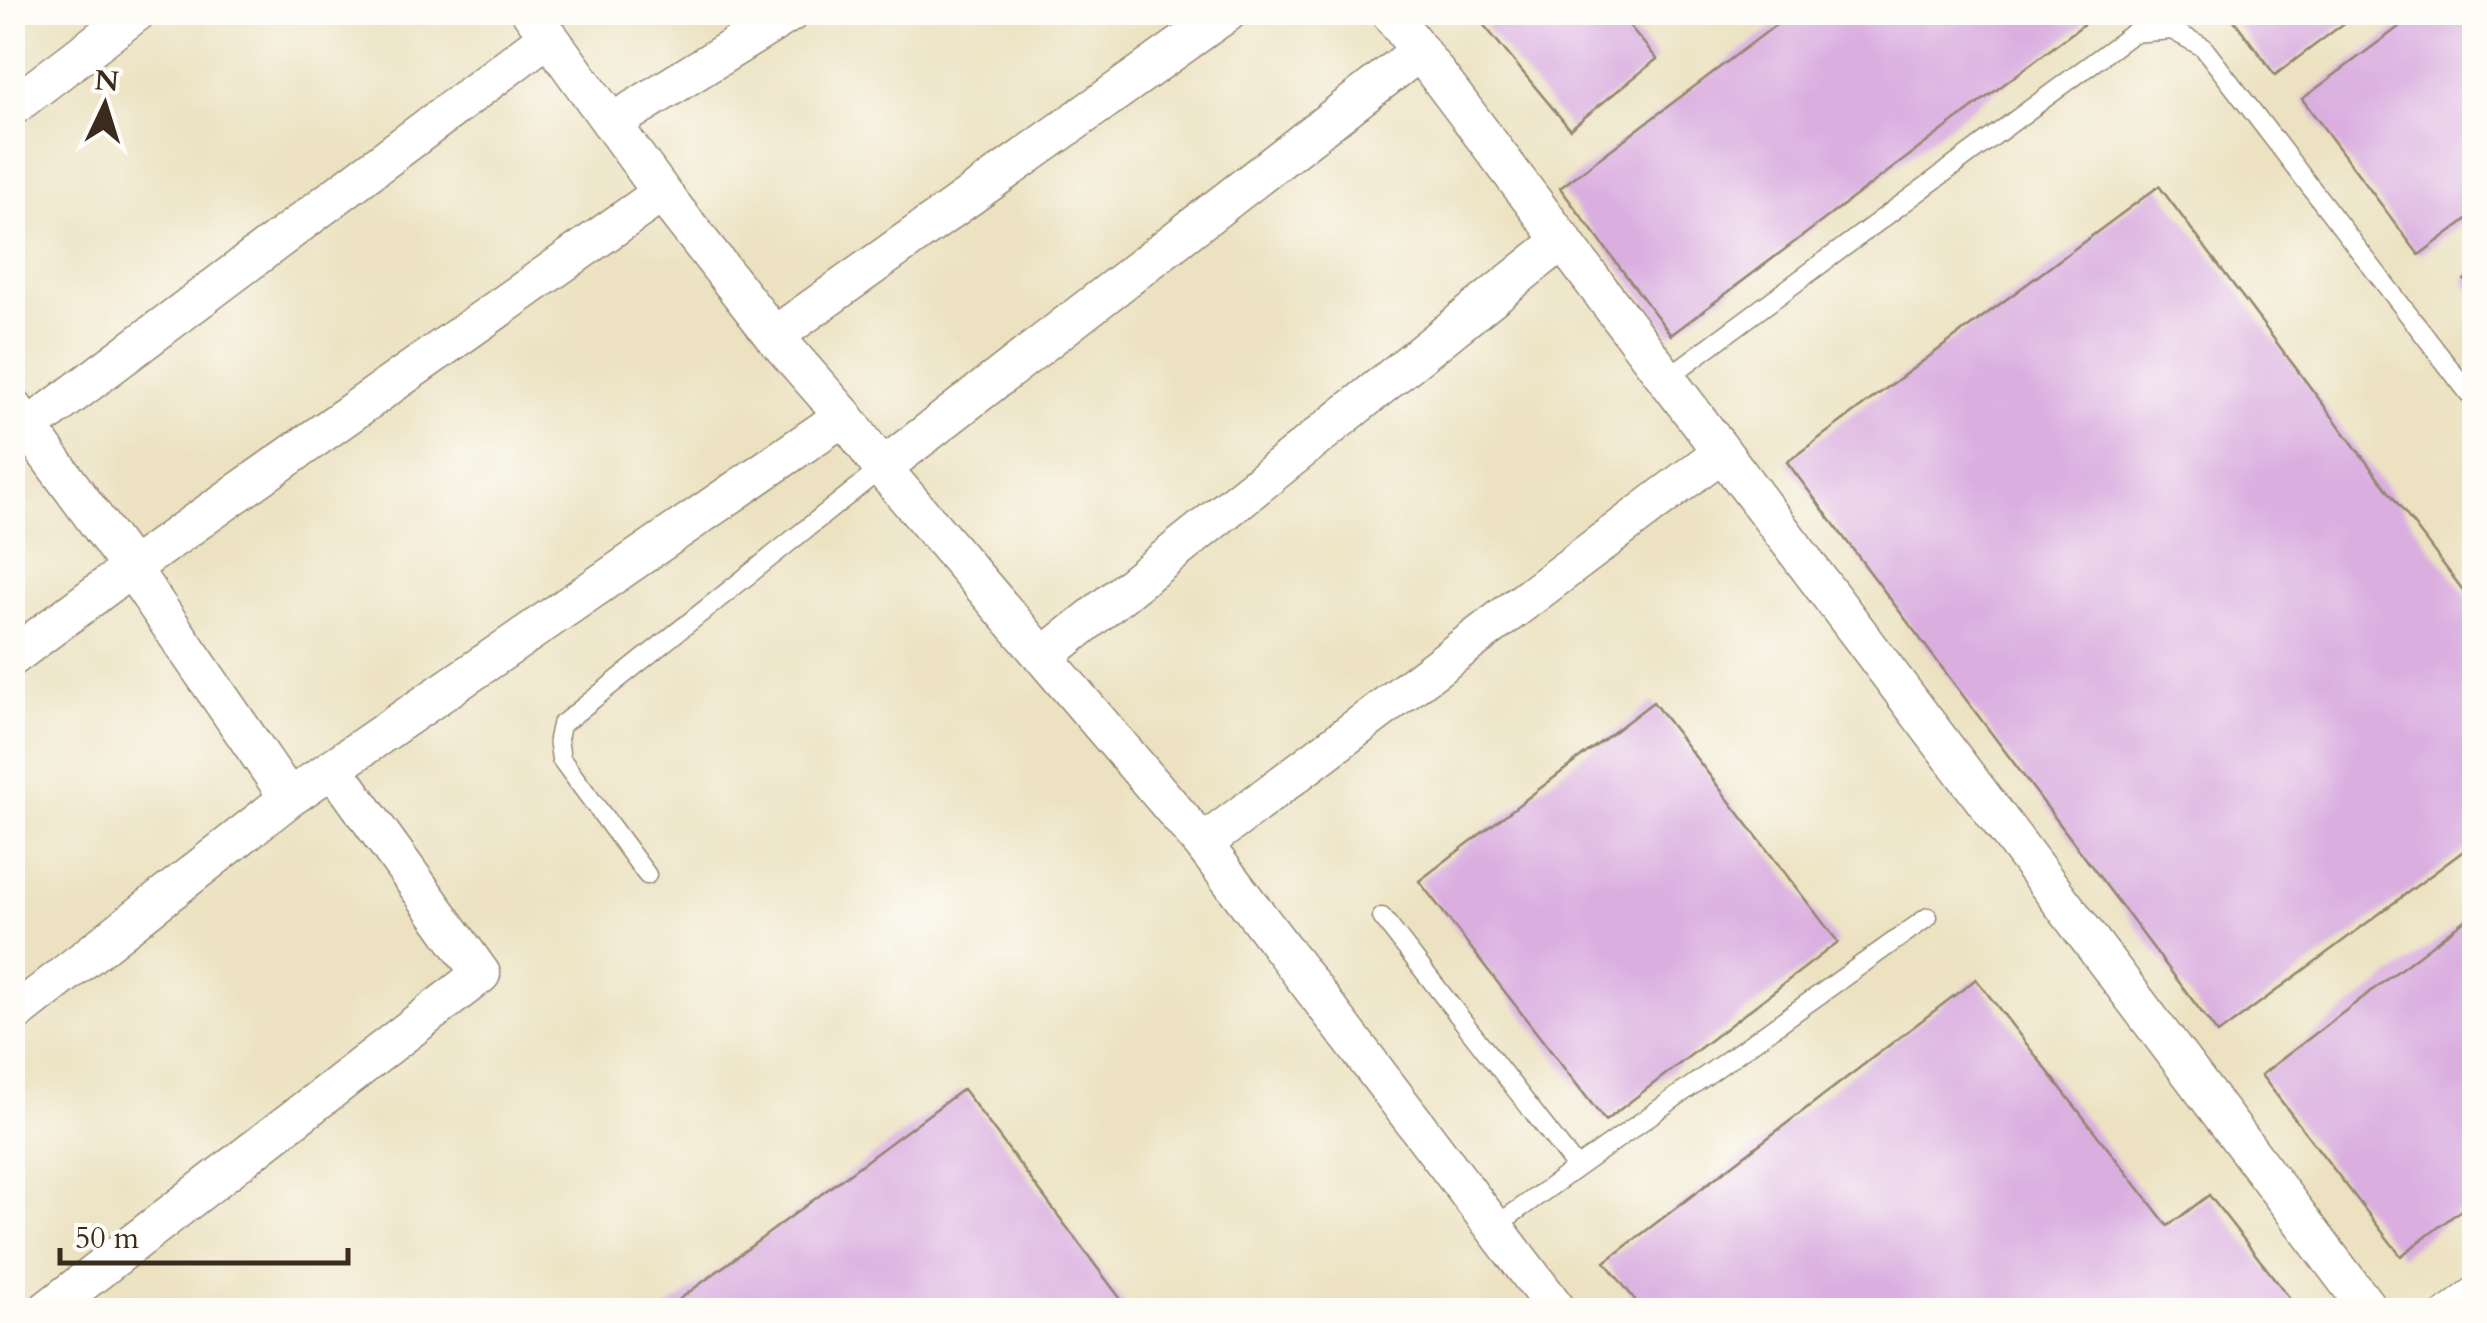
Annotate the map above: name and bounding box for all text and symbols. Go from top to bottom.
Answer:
north arrow [55,55,155,155]
text: N [93,61,120,101]
scale bar [60,1203,348,1265]
text: 50 m [75,1218,140,1259]

